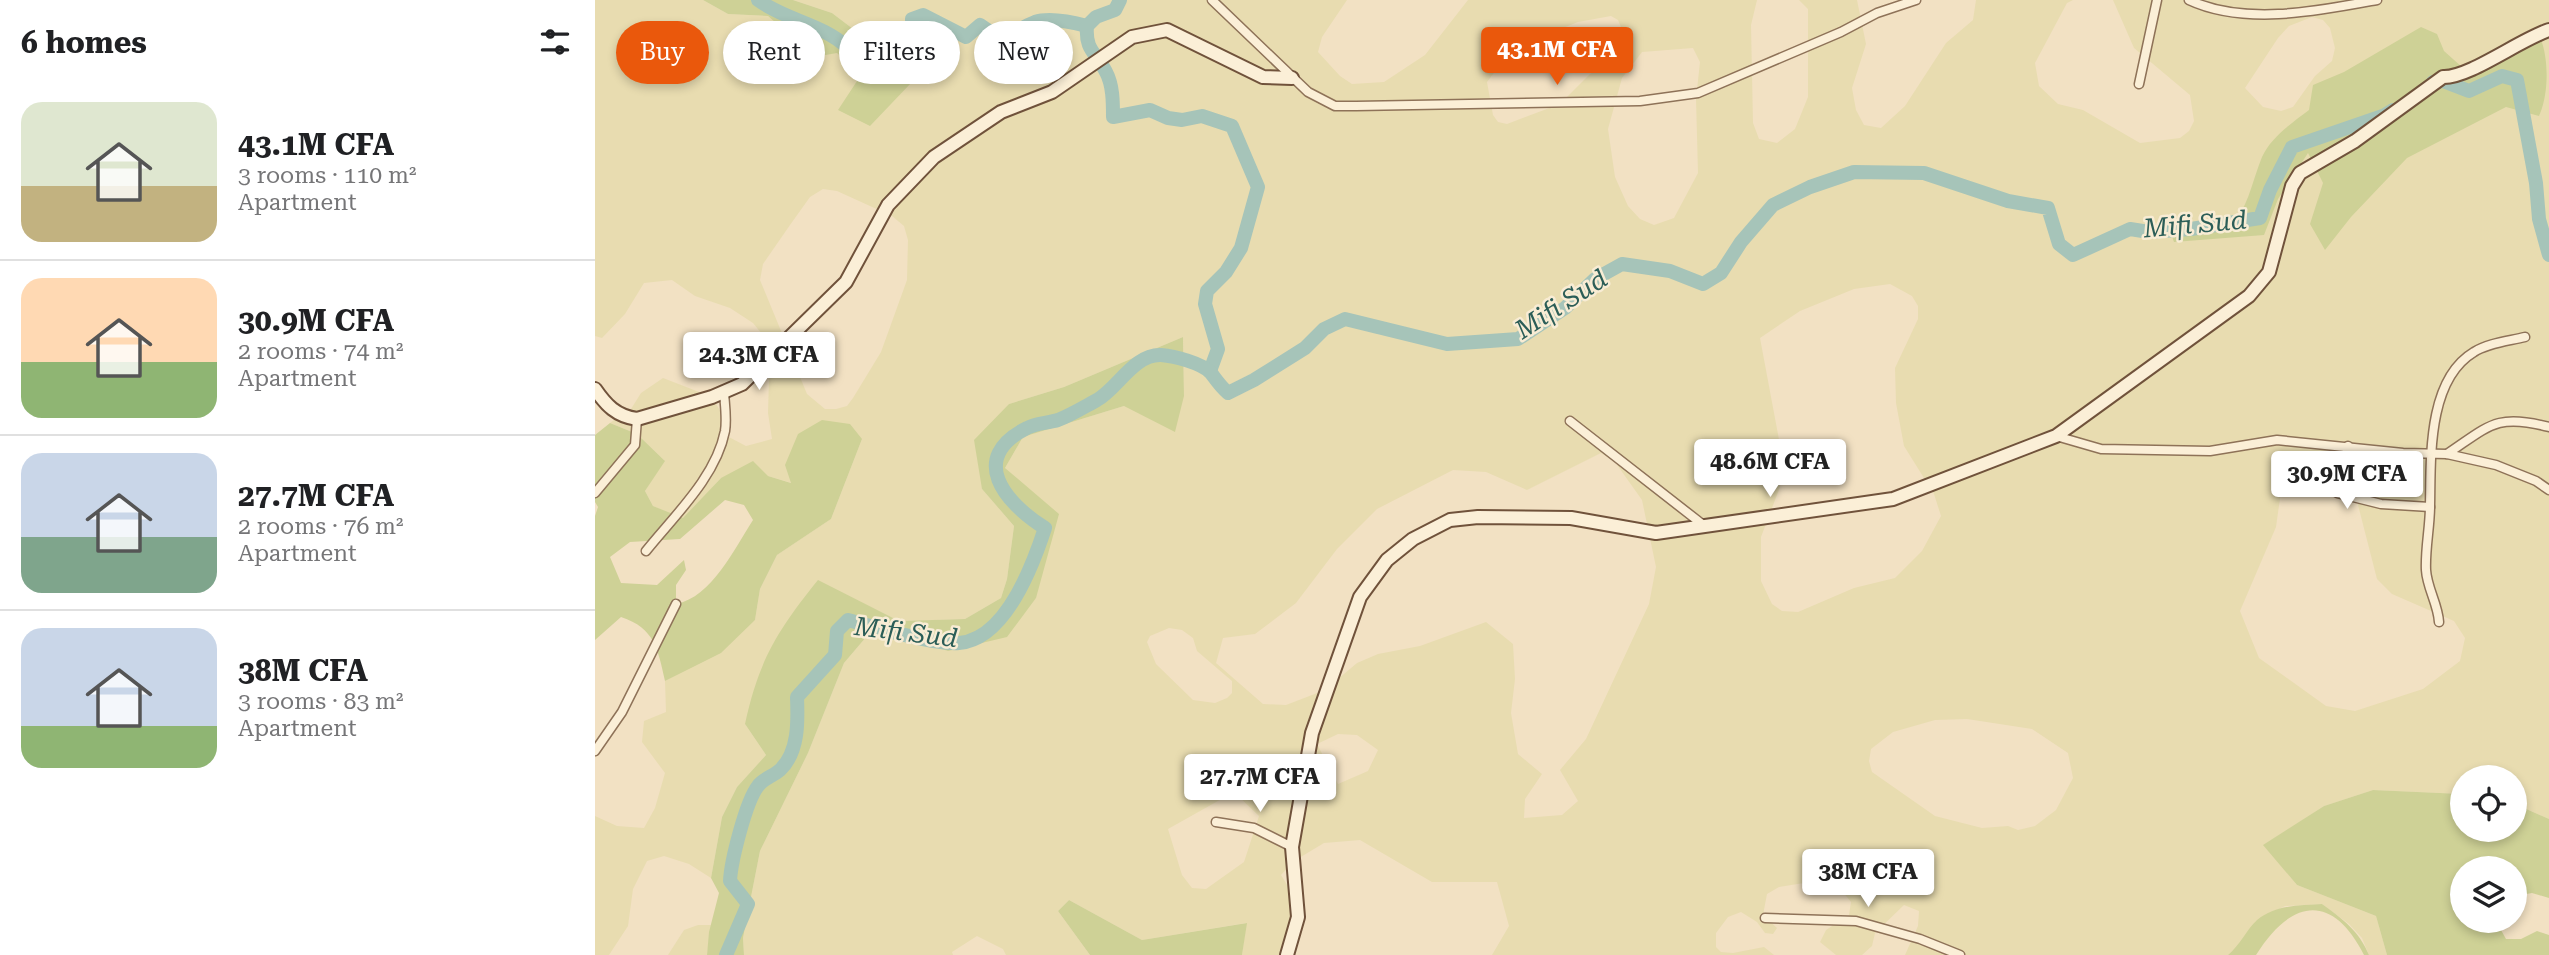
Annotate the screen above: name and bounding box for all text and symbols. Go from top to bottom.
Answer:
chip: Buy [616,21,709,84]
chip: Rent [723,21,825,84]
chip: Filters [839,21,960,84]
chip: New [974,21,1073,84]
icon: filters [536,23,574,61]
text: 6 homes [21,25,147,60]
pin: 43.1M CFA [1477,28,1637,87]
text: 43.1M CFA [1497,36,1617,63]
text: 43.1M CFA [238,127,394,162]
icon: home [77,130,161,214]
text: 3 rooms · 110 m² [238,162,416,189]
text: Apartment [238,189,357,216]
water label: Mifi Sud [2141,205,2248,244]
water label: Mifi Sud [1509,263,1613,345]
text: 30.9M CFA [238,303,394,338]
icon: home [77,306,161,390]
pin: 24.3M CFA [679,332,839,392]
text: 2 rooms · 74 m² [238,338,404,365]
text: 24.3M CFA [699,341,819,368]
text: Apartment [238,365,357,392]
pin: 48.6M CFA [1690,440,1850,499]
text: 48.6M CFA [1710,448,1830,475]
pin: 30.9M CFA [2267,452,2427,511]
text: 30.9M CFA [2287,460,2407,487]
text: 27.7M CFA [238,478,394,513]
icon: home [77,481,161,565]
text: 2 rooms · 76 m² [238,513,404,540]
text: Apartment [238,540,357,567]
water label: Mifi Sud [852,611,959,653]
text: 38M CFA [238,653,368,688]
icon: home [77,656,161,740]
text: 3 rooms · 83 m² [238,688,404,715]
text: Apartment [238,715,357,742]
pin: 27.7M CFA [1180,754,1340,814]
text: 27.7M CFA [1200,763,1320,790]
map controls [2450,765,2527,933]
button: locate [2450,765,2527,842]
pin: 38M CFA [1803,850,1933,909]
button: layers [2450,856,2527,933]
text: 38M CFA [1818,858,1918,885]

